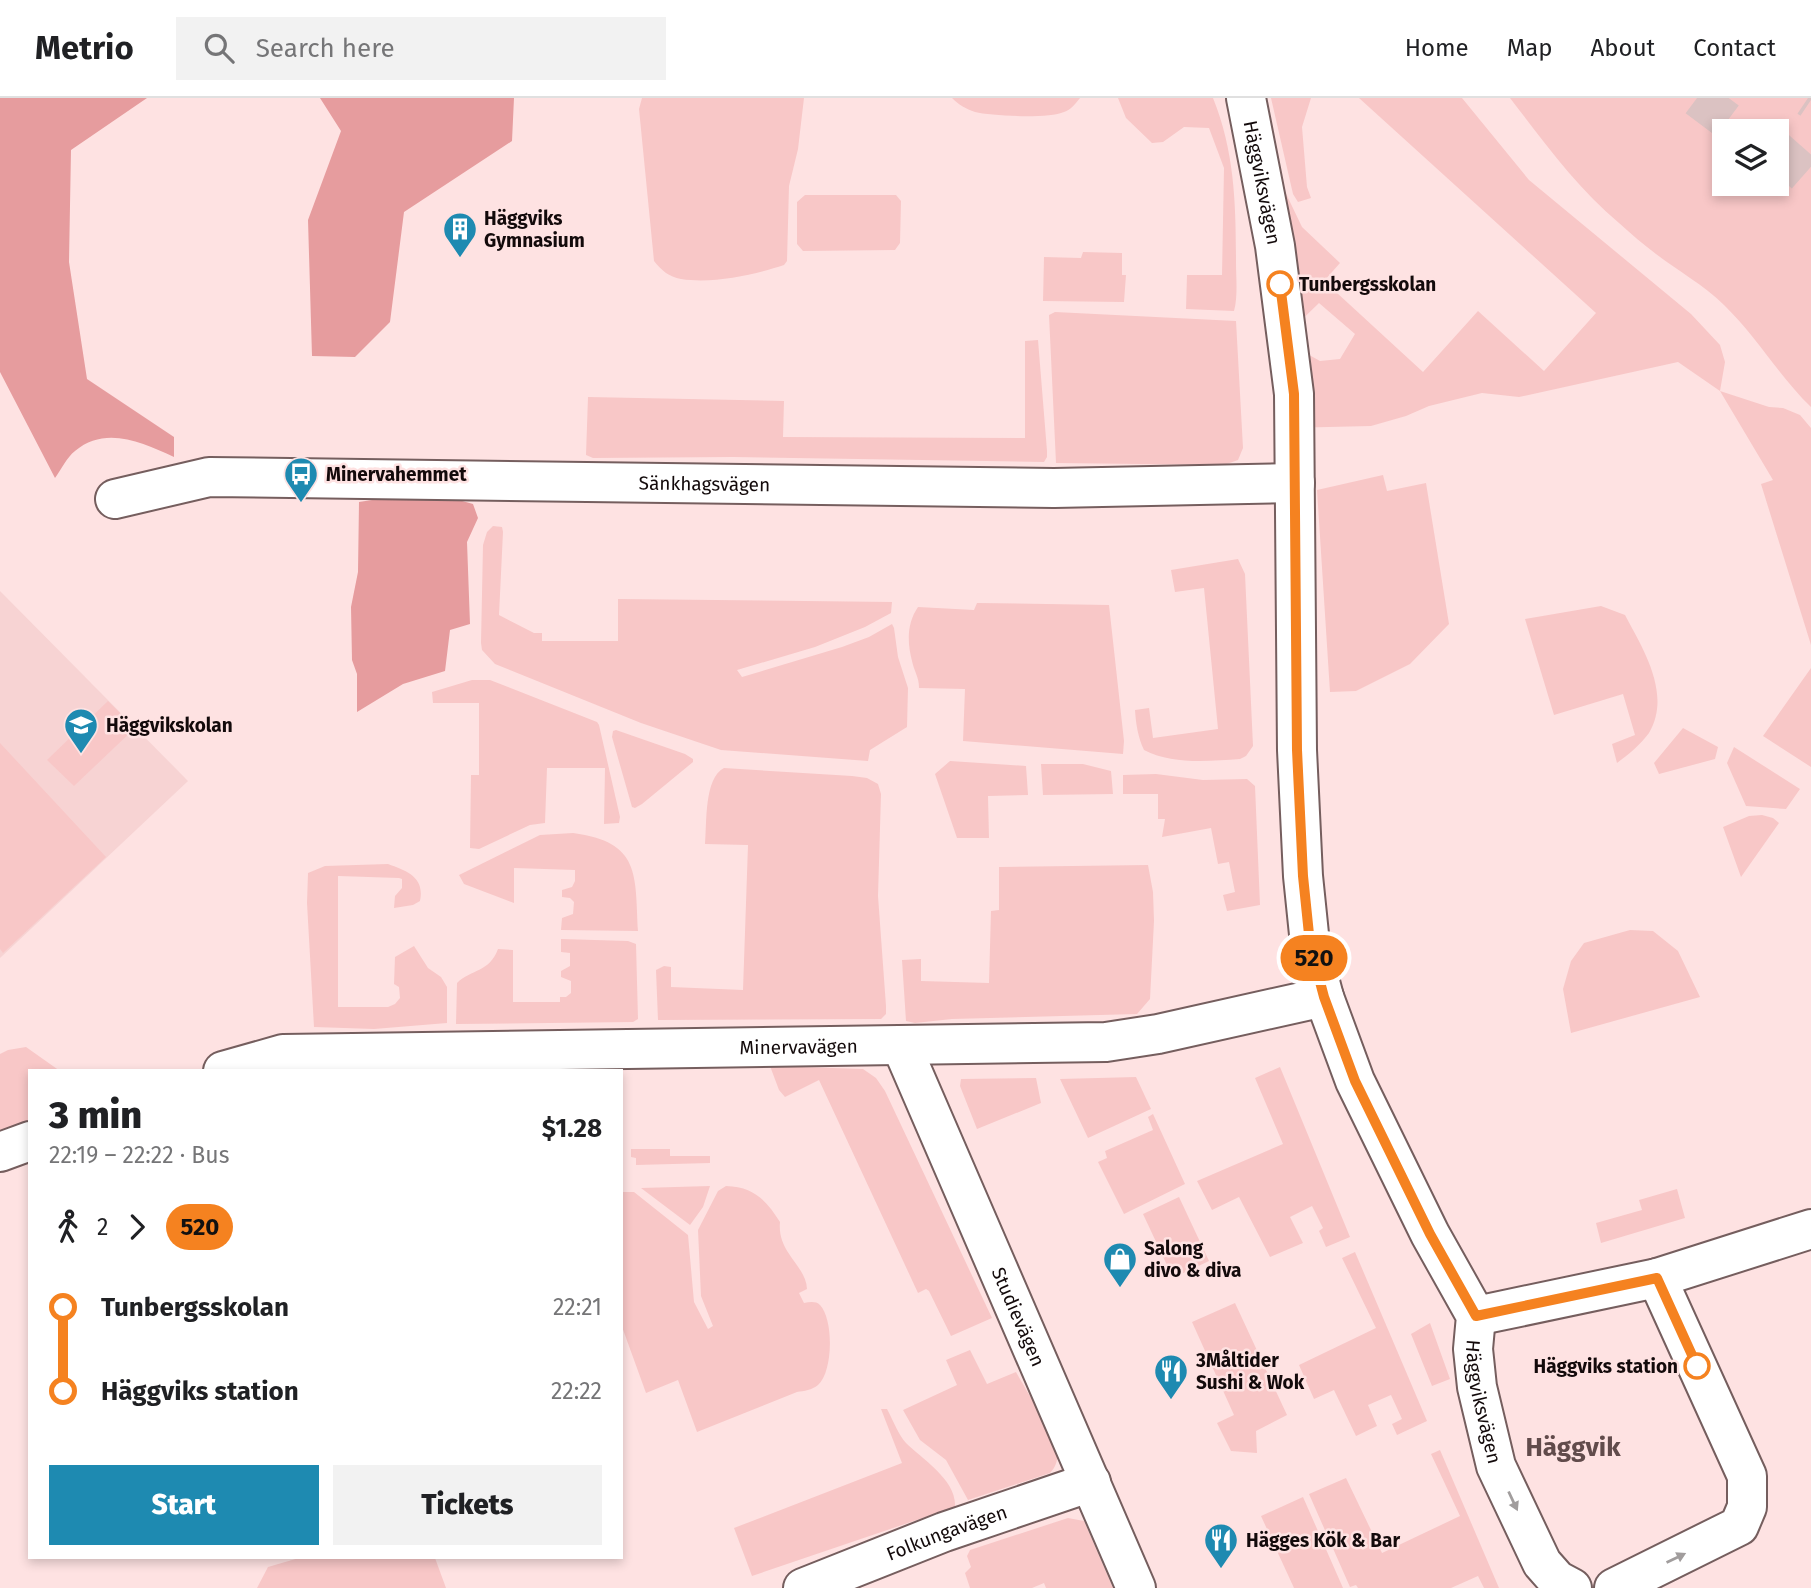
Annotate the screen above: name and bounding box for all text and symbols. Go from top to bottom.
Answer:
search box [176,17,666,80]
text: Metrio [35,28,134,68]
icon: search [200,29,238,67]
text: Search here [256,33,395,64]
text: Home [1405,34,1469,62]
text: Map [1507,34,1553,62]
text: About [1591,34,1655,62]
text: Contact [1693,34,1776,62]
street label: Häggviksvägen [1239,118,1285,247]
map controls [1712,119,1789,196]
button: layers [1712,119,1789,196]
place label: Häggviks Gymnasium [484,207,585,252]
building icon: Häggviks Gymnasium [441,210,479,259]
marker: Tunbergsskolan [1267,271,1293,297]
place label: Tunbergsskolan [1299,273,1436,296]
bus stop icon: Minervahemmet [282,455,320,504]
place label: Minervahemmet [326,463,467,486]
street label: Sänkhagsvägen [639,472,770,496]
school or university icon: Häggvikskolan [62,706,100,755]
place label: Häggvikskolan [106,714,233,737]
line badge: 520 [1274,935,1354,981]
text: 520 [1295,944,1333,972]
street label: Minervavägen [739,1035,858,1059]
text: 3 min [49,1092,142,1138]
text: $1.28 [542,1113,602,1144]
text: 22:19 – 22:22 · Bus [49,1141,229,1169]
icon: walk [49,1208,87,1246]
icon: forward [118,1208,156,1246]
text: 2 [97,1213,108,1241]
text: 520 [180,1213,219,1241]
place label: Salong divo & diva [1144,1237,1241,1282]
shop icon: Salong divo & diva [1101,1240,1139,1289]
street label: Studievägen [987,1264,1050,1370]
text: Tunbergsskolan [101,1292,289,1323]
text: 22:21 [553,1293,602,1321]
street label: Häggviksvägen [1461,1338,1506,1466]
place label: 3Måltider Sushi & Wok [1195,1349,1305,1394]
restaurant icon: 3Måltider Sushi & Wok [1152,1352,1190,1401]
marker: Häggviks station [1684,1353,1710,1379]
place label: Häggviks station [1534,1355,1678,1378]
text: Häggviks station [101,1376,299,1407]
text: 22:22 [551,1377,602,1405]
district label: Häggvik [1526,1432,1621,1463]
button: Start [49,1465,319,1545]
button: Tickets [333,1465,602,1545]
one-way arrow [1507,1491,1518,1511]
street label: Folkungavägen [883,1500,1010,1566]
restaurant icon: Hägges Kök & Bar [1202,1521,1240,1570]
place label: Hägges Kök & Bar [1246,1529,1400,1552]
one-way arrow [1666,1552,1686,1563]

